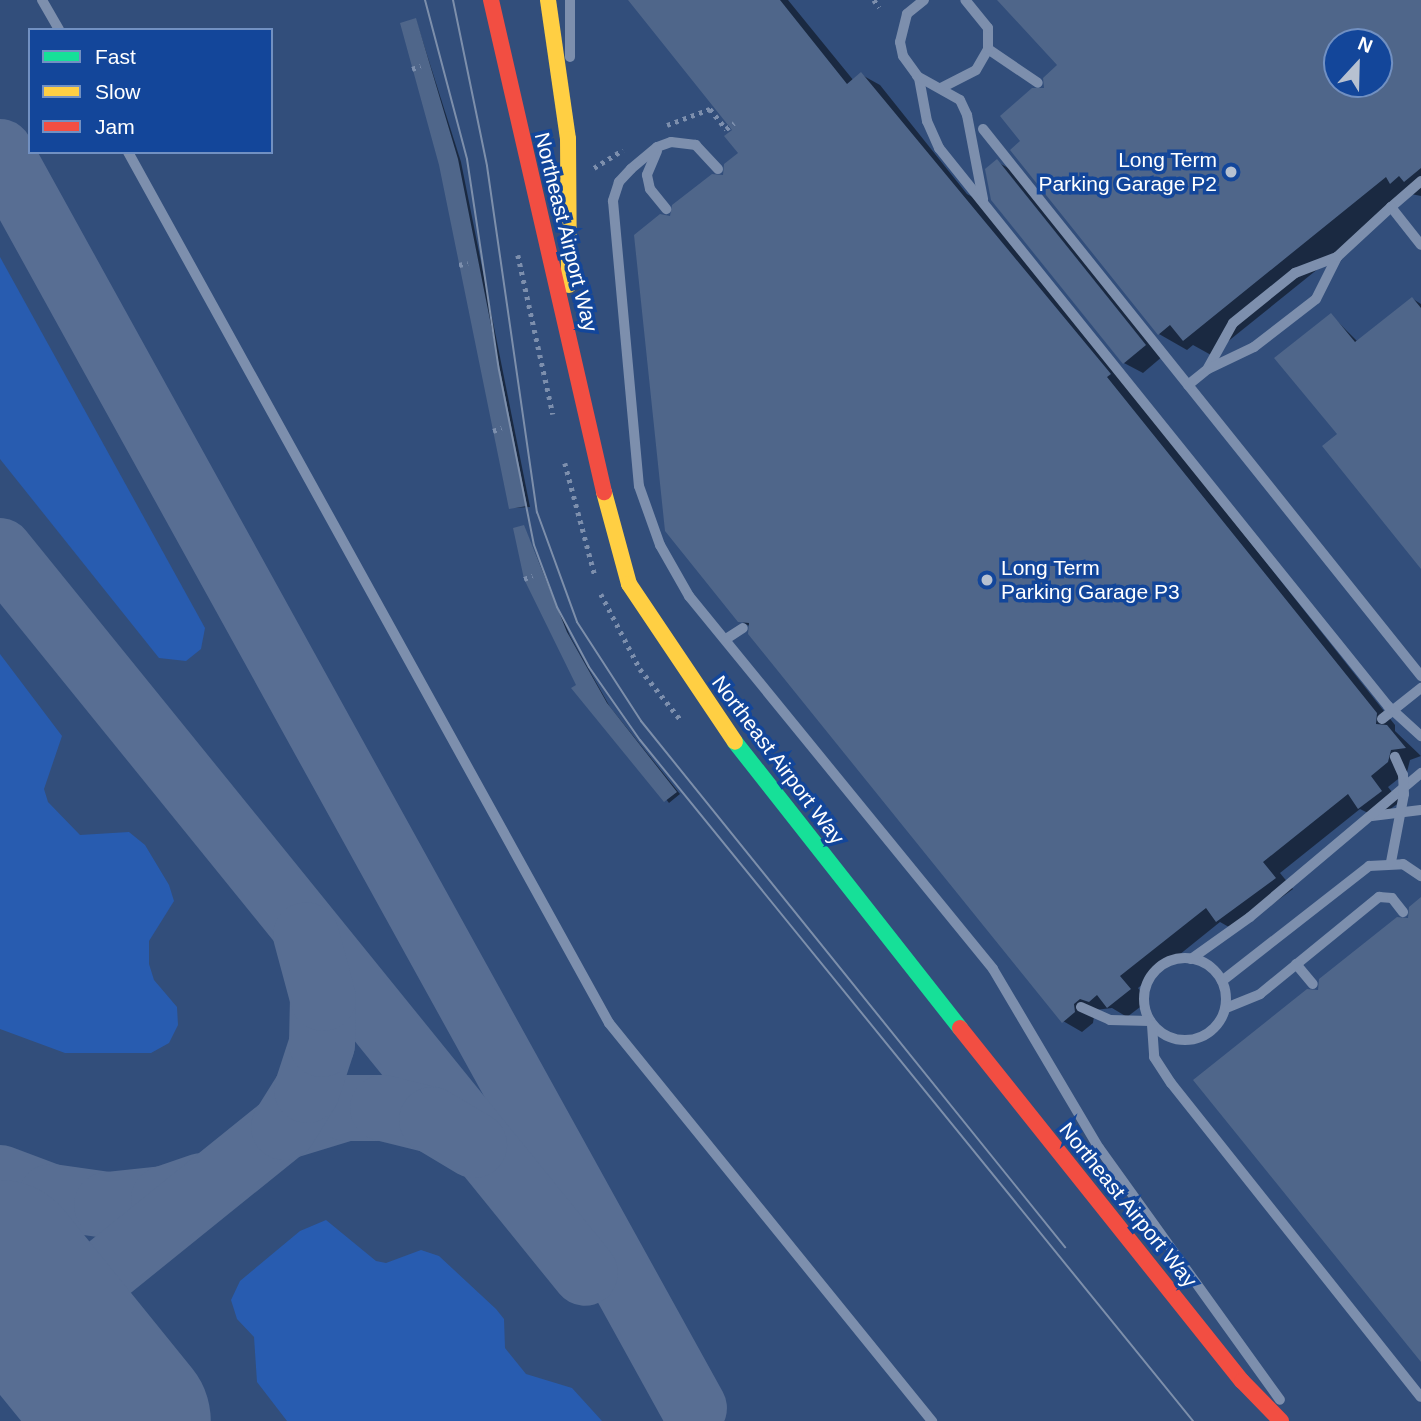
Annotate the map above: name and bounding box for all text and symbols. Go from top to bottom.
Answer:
legend [28,28,273,154]
north arrow [1323,28,1393,98]
text: N [1355,33,1376,57]
text: Fast [95,45,136,68]
text: Slow [95,80,141,103]
text: Jam [95,115,135,138]
street label: Northeast Airport Way [529,129,603,335]
place label: Long Term Parking Garage P2 [1038,147,1217,197]
marker: Long Term Parking Garage P2 [1223,164,1239,180]
place label: Long Term Parking Garage P3 [1001,555,1180,605]
marker: Long Term Parking Garage P3 [979,572,995,588]
street label: Northeast Airport Way [706,670,850,850]
street label: Northeast Airport Way [1053,1117,1203,1293]

